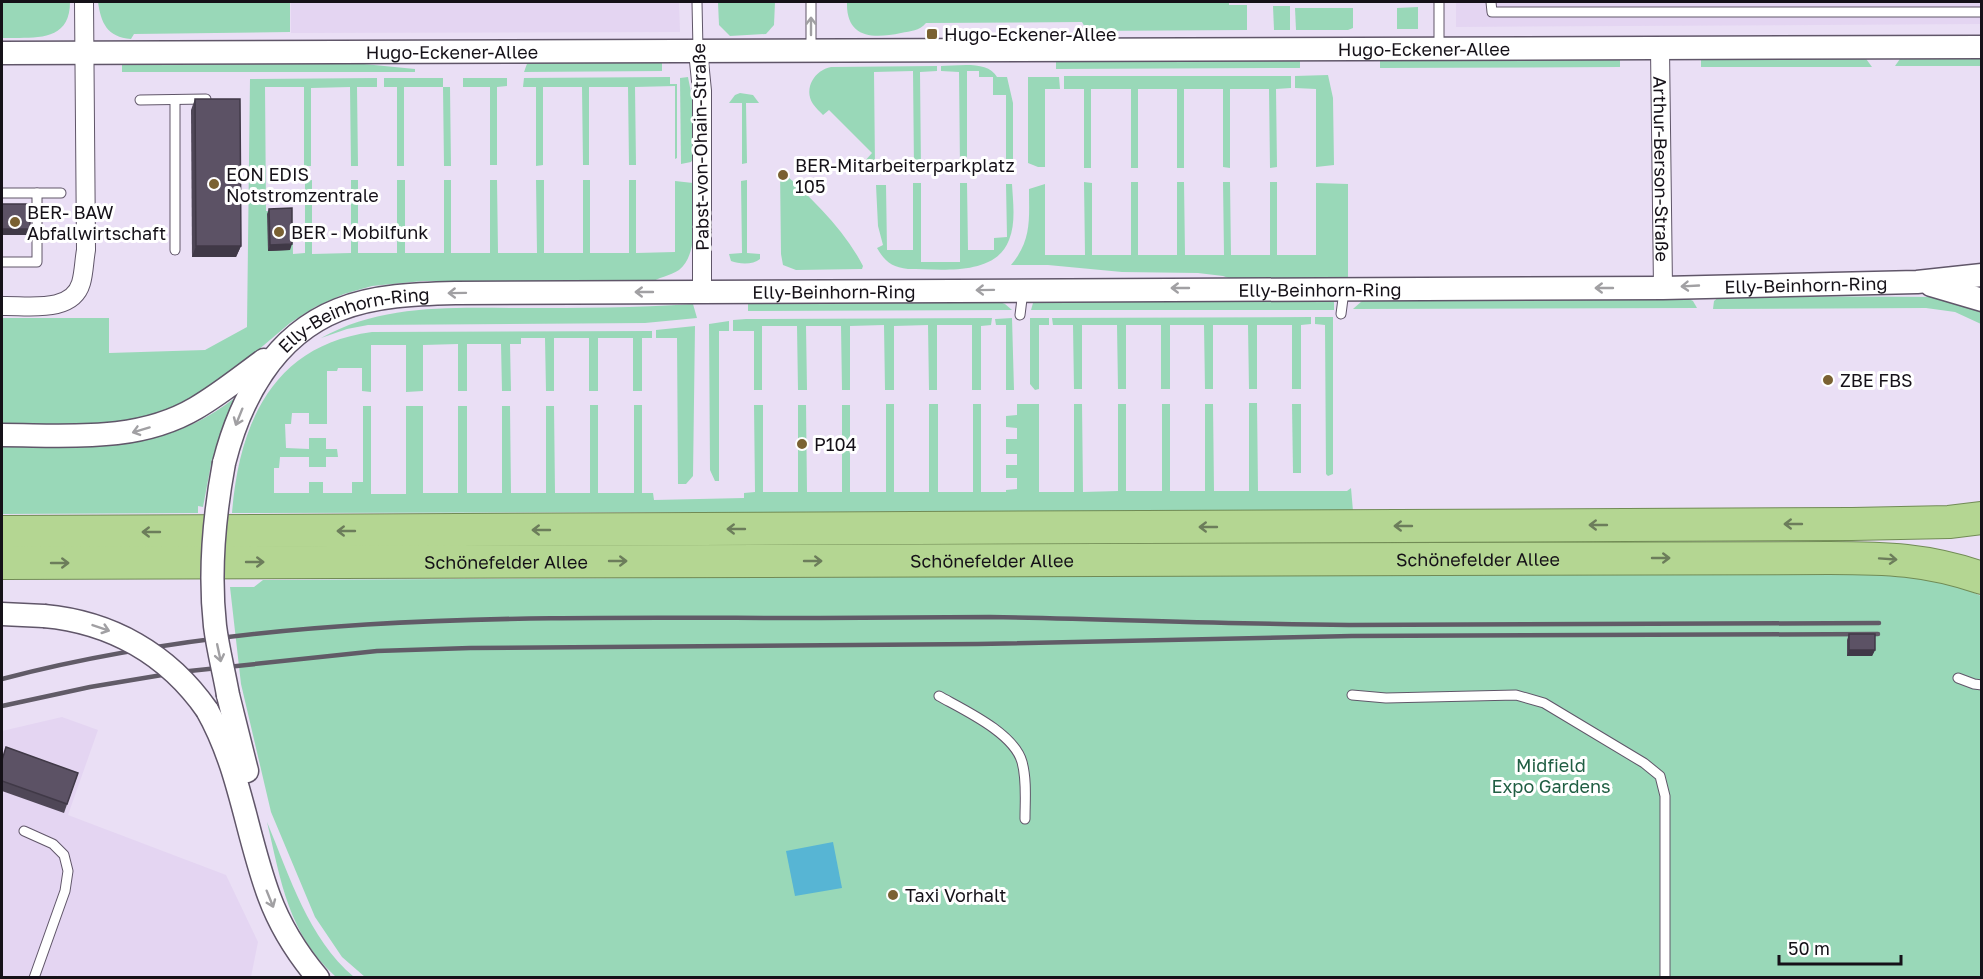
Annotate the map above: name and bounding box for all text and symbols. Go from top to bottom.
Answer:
one-way arrow [805,16,817,36]
place label: Hugo-Eckener-Allee [944,23,1116,45]
marker: Hugo-Eckener-Allee [925,27,939,41]
street label: Hugo-Eckener-Allee [1338,37,1510,60]
street label: Hugo-Eckener-Allee [366,40,538,63]
street label: Pabst-von-Ohain-Straße [687,43,713,251]
street label: Arthur-Berson-Straße [1649,76,1674,262]
place label: BER-Mitarbeiterparkplatz 105 [795,154,1015,197]
place label: EON EDIS Notstromzentrale [226,163,379,206]
marker: BER-Mitarbeiterparkplatz 105 [776,168,790,182]
marker: EON EDIS Notstromzentrale [207,177,221,191]
place label: BER- BAW Abfallwirtschaft [27,201,166,244]
marker: BER- BAW Abfallwirtschaft [8,215,22,229]
place label: BER - Mobilfunk [291,221,428,243]
marker: BER - Mobilfunk [272,225,286,239]
street label: Elly-Beinhorn-Ring [1724,272,1888,298]
street label: Elly-Beinhorn-Ring [1238,278,1402,301]
street label: Elly-Beinhorn-Ring [752,280,916,303]
one-way arrow [1681,281,1701,292]
one-way arrow [1171,282,1191,294]
one-way arrow [1595,282,1615,294]
street label: Elly-Beinhorn-Ring [273,283,430,357]
one-way arrow [976,284,996,296]
one-way arrow [634,286,654,298]
one-way arrow [448,287,468,299]
place label: ZBE FBS [1840,369,1913,391]
marker: ZBE FBS [1821,373,1835,387]
one-way arrow [233,407,244,425]
one-way arrow [132,425,151,436]
place label: P104 [814,433,857,455]
marker: P104 [795,437,809,451]
one-way arrow [1784,518,1804,530]
one-way arrow [1589,519,1609,531]
one-way arrow [1394,520,1414,532]
one-way arrow [1199,521,1219,533]
one-way arrow [532,524,552,536]
one-way arrow [727,524,747,535]
one-way arrow [337,525,357,537]
one-way arrow [142,526,162,538]
street label: Schönefelder Allee [1396,548,1560,570]
street label: Schönefelder Allee [910,549,1074,572]
street label: Schönefelder Allee [424,550,588,573]
one-way arrow [1651,552,1671,564]
one-way arrow [1877,553,1897,564]
one-way arrow [607,555,627,567]
one-way arrow [802,555,822,567]
one-way arrow [244,556,264,568]
one-way arrow [49,557,69,569]
one-way arrow [91,623,110,634]
one-way arrow [214,643,226,662]
park label: Midfield Expo Gardens [1491,754,1611,797]
place label: Taxi Vorhalt [905,884,1007,906]
marker: Taxi Vorhalt [886,888,900,902]
one-way arrow [266,889,277,908]
scale bar [1779,928,1900,966]
text: 50 m [1788,937,1830,959]

